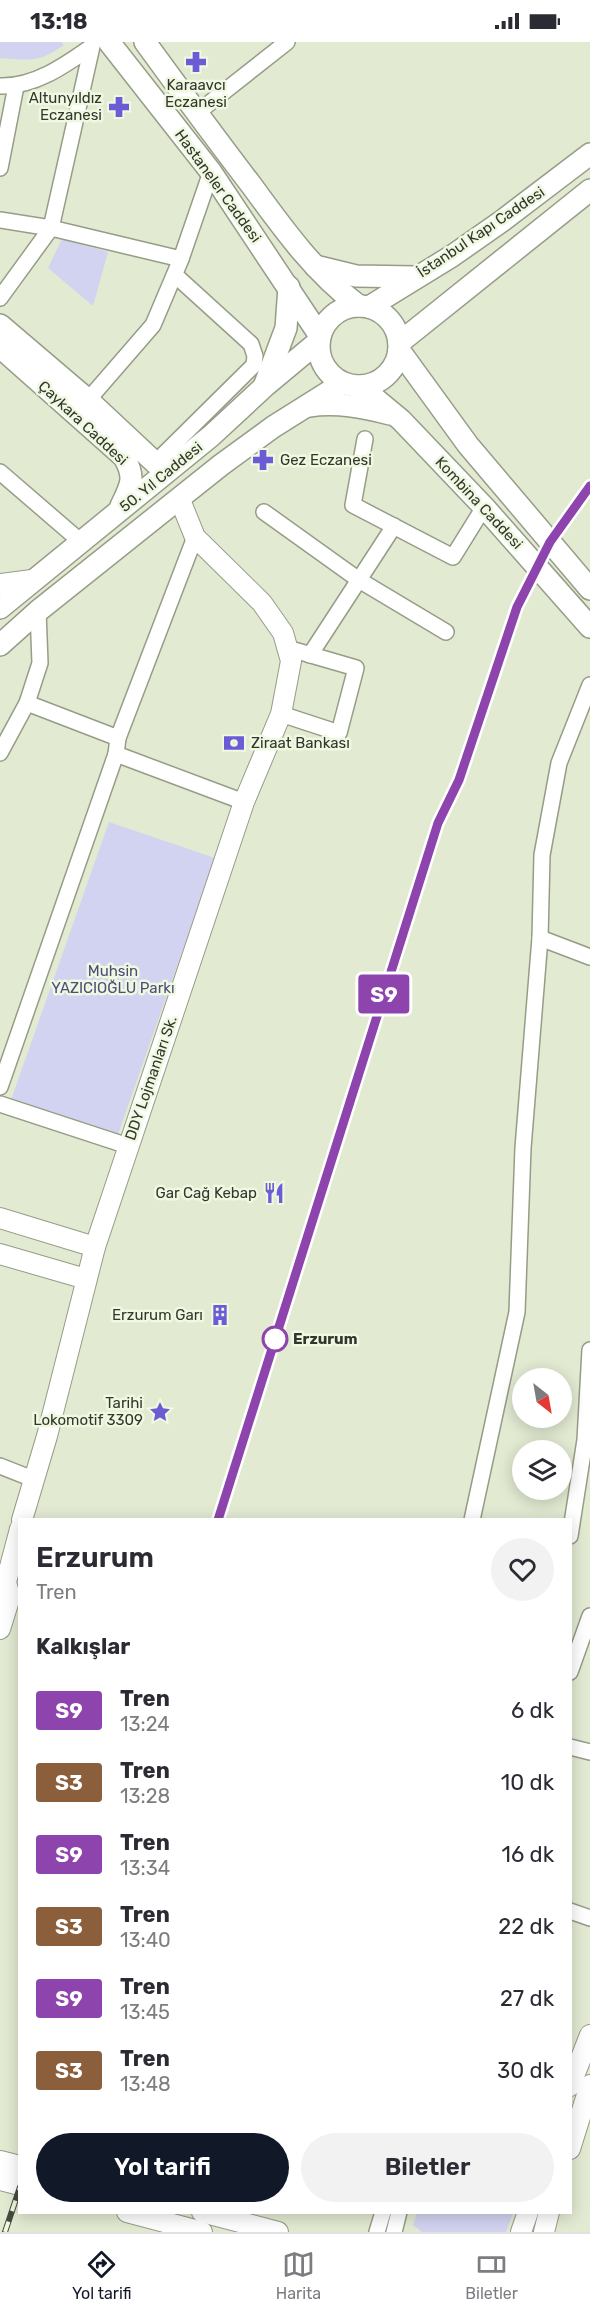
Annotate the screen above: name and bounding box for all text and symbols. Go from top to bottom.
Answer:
text: 13:18 [30,8,88,35]
pharmacy icon: Karaavcı Eczanesi [184,50,208,74]
place label: Karaavcı Eczanesi [165,76,227,111]
place label: Altunyıldız Eczanesi [29,89,102,124]
pharmacy icon: Altunyıldız Eczanesi [107,95,131,119]
street label: Hastaneler Caddesi [171,126,265,246]
street label: İstanbul Kapı Caddesi [414,183,548,281]
street label: Çaykara Caddesi [35,377,131,469]
street label: 50. Yıl Caddesi [116,438,206,516]
pharmacy icon: Gez Eczanesi [251,448,275,472]
place label: Gez Eczanesi [280,451,372,469]
street label: Kombina Caddesi [432,453,526,553]
bank icon: Ziraat Bankası [222,731,246,755]
place label: Ziraat Bankası [251,734,350,752]
park label: Muhsin YAZICIOĞLU Parkı [51,962,175,997]
line badge: S9 [357,974,411,1014]
text: S9 [370,982,398,1007]
street label: DDY Lojmanları Sk. [121,1013,181,1143]
restaurant icon: Gar Cağ Kebap [262,1181,286,1205]
place label: Gar Cağ Kebap [155,1184,257,1202]
building icon: Erzurum Garı [208,1303,232,1327]
place label: Erzurum Garı [112,1306,203,1324]
marker: Erzurum [262,1326,288,1352]
place label: Erzurum [293,1330,357,1348]
north arrow [512,1368,572,1428]
map controls [512,1368,572,1500]
place label: Tarihi Lokomotif 3309 [33,1394,143,1429]
place icon: Tarihi Lokomotif 3309 [148,1400,172,1424]
button: layers [512,1440,572,1500]
button: heart [491,1538,554,1601]
text: Erzurum [36,1541,154,1574]
text: Tren [36,1580,77,1604]
text: Kalkışlar [36,1633,130,1660]
text: Tren [120,1685,170,1712]
text: 6 dk [511,1697,554,1724]
text: S9 [55,1698,83,1723]
text: 13:24 [120,1712,170,1736]
text: Tren [120,1757,170,1784]
text: 10 dk [501,1769,554,1796]
text: S3 [55,1770,83,1795]
text: 13:28 [120,1784,170,1808]
text: Tren [120,1829,170,1856]
text: 16 dk [501,1841,554,1868]
text: S9 [55,1842,83,1867]
text: 13:34 [120,1856,170,1880]
text: Tren [120,1901,170,1928]
text: 22 dk [498,1913,554,1940]
text: S3 [55,1914,83,1939]
text: 13:40 [120,1928,171,1952]
text: Tren [120,1973,170,2000]
text: 27 dk [500,1985,554,2012]
text: S9 [55,1986,83,2011]
text: 13:45 [120,2000,170,2024]
text: Tren [120,2045,170,2072]
text: 30 dk [497,2057,554,2084]
text: S3 [55,2058,83,2083]
text: 13:48 [120,2072,171,2096]
button: Yol tarifi [36,2133,289,2202]
button: Biletler [301,2133,554,2202]
tab: Yol tarifi [72,2248,132,2303]
tab: Harita [276,2248,321,2303]
tab: Biletler [465,2248,518,2303]

